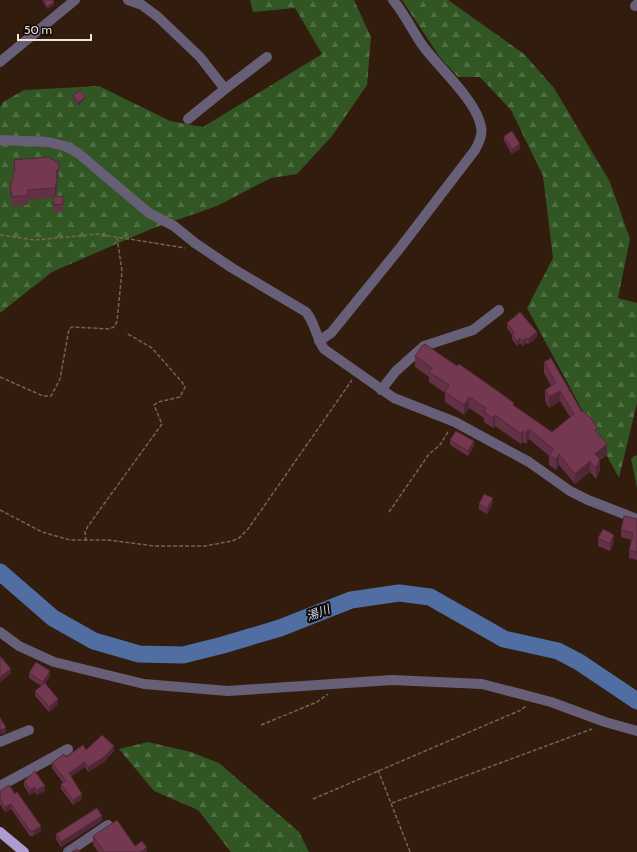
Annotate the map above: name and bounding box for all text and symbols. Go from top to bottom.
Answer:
scale bar [18,16,91,42]
text: 50 m [24,22,52,37]
water label: 湯川 [304,601,334,624]

